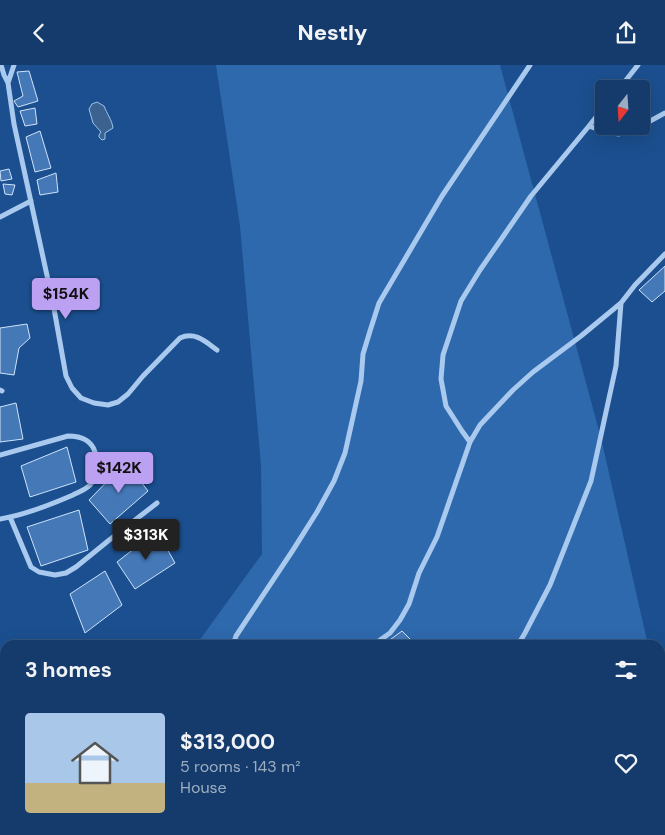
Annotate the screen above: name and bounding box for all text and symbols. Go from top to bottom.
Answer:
text: Nestly [298,18,367,47]
icon: back [25,19,53,47]
icon: share [612,19,640,47]
north arrow [595,80,650,135]
map controls [595,80,650,135]
pin: $154K [31,277,101,320]
text: $154K [43,283,89,304]
pin: $142K [84,451,154,494]
text: $142K [96,457,142,478]
pin: $313K [111,519,181,561]
text: $313K [123,524,169,545]
text: 3 homes [25,656,112,684]
icon: filters [612,656,640,684]
text: $313,000 [180,728,275,756]
icon: home [65,733,125,793]
icon: heart [612,749,640,777]
text: 5 rooms · 143 m² [180,756,301,777]
text: House [180,777,227,798]

